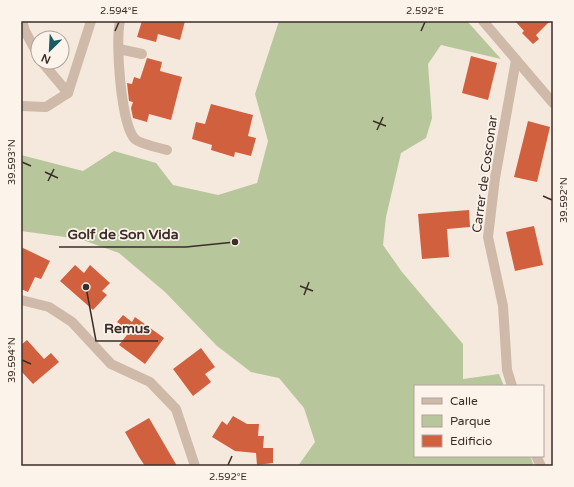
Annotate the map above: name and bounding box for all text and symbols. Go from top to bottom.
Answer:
text: 2.594°E [100,5,138,17]
text: 2.592°E [406,5,444,17]
north arrow [30,30,70,70]
text: N [39,51,53,66]
street label: Carrer de Cosconar [469,114,501,234]
text: 39.593°N [6,139,18,185]
text: 39.592°N [558,177,570,223]
callout: Golf de Son Vida [59,221,186,247]
text: Golf de Son Vida [67,226,179,243]
callout: Remus [96,315,158,341]
text: Remus [104,320,150,337]
text: 39.594°N [6,337,18,383]
legend [414,385,544,457]
text: Calle [450,394,478,408]
text: Parque [450,414,491,428]
text: Edificio [450,434,492,448]
text: 2.592°E [209,471,247,483]

